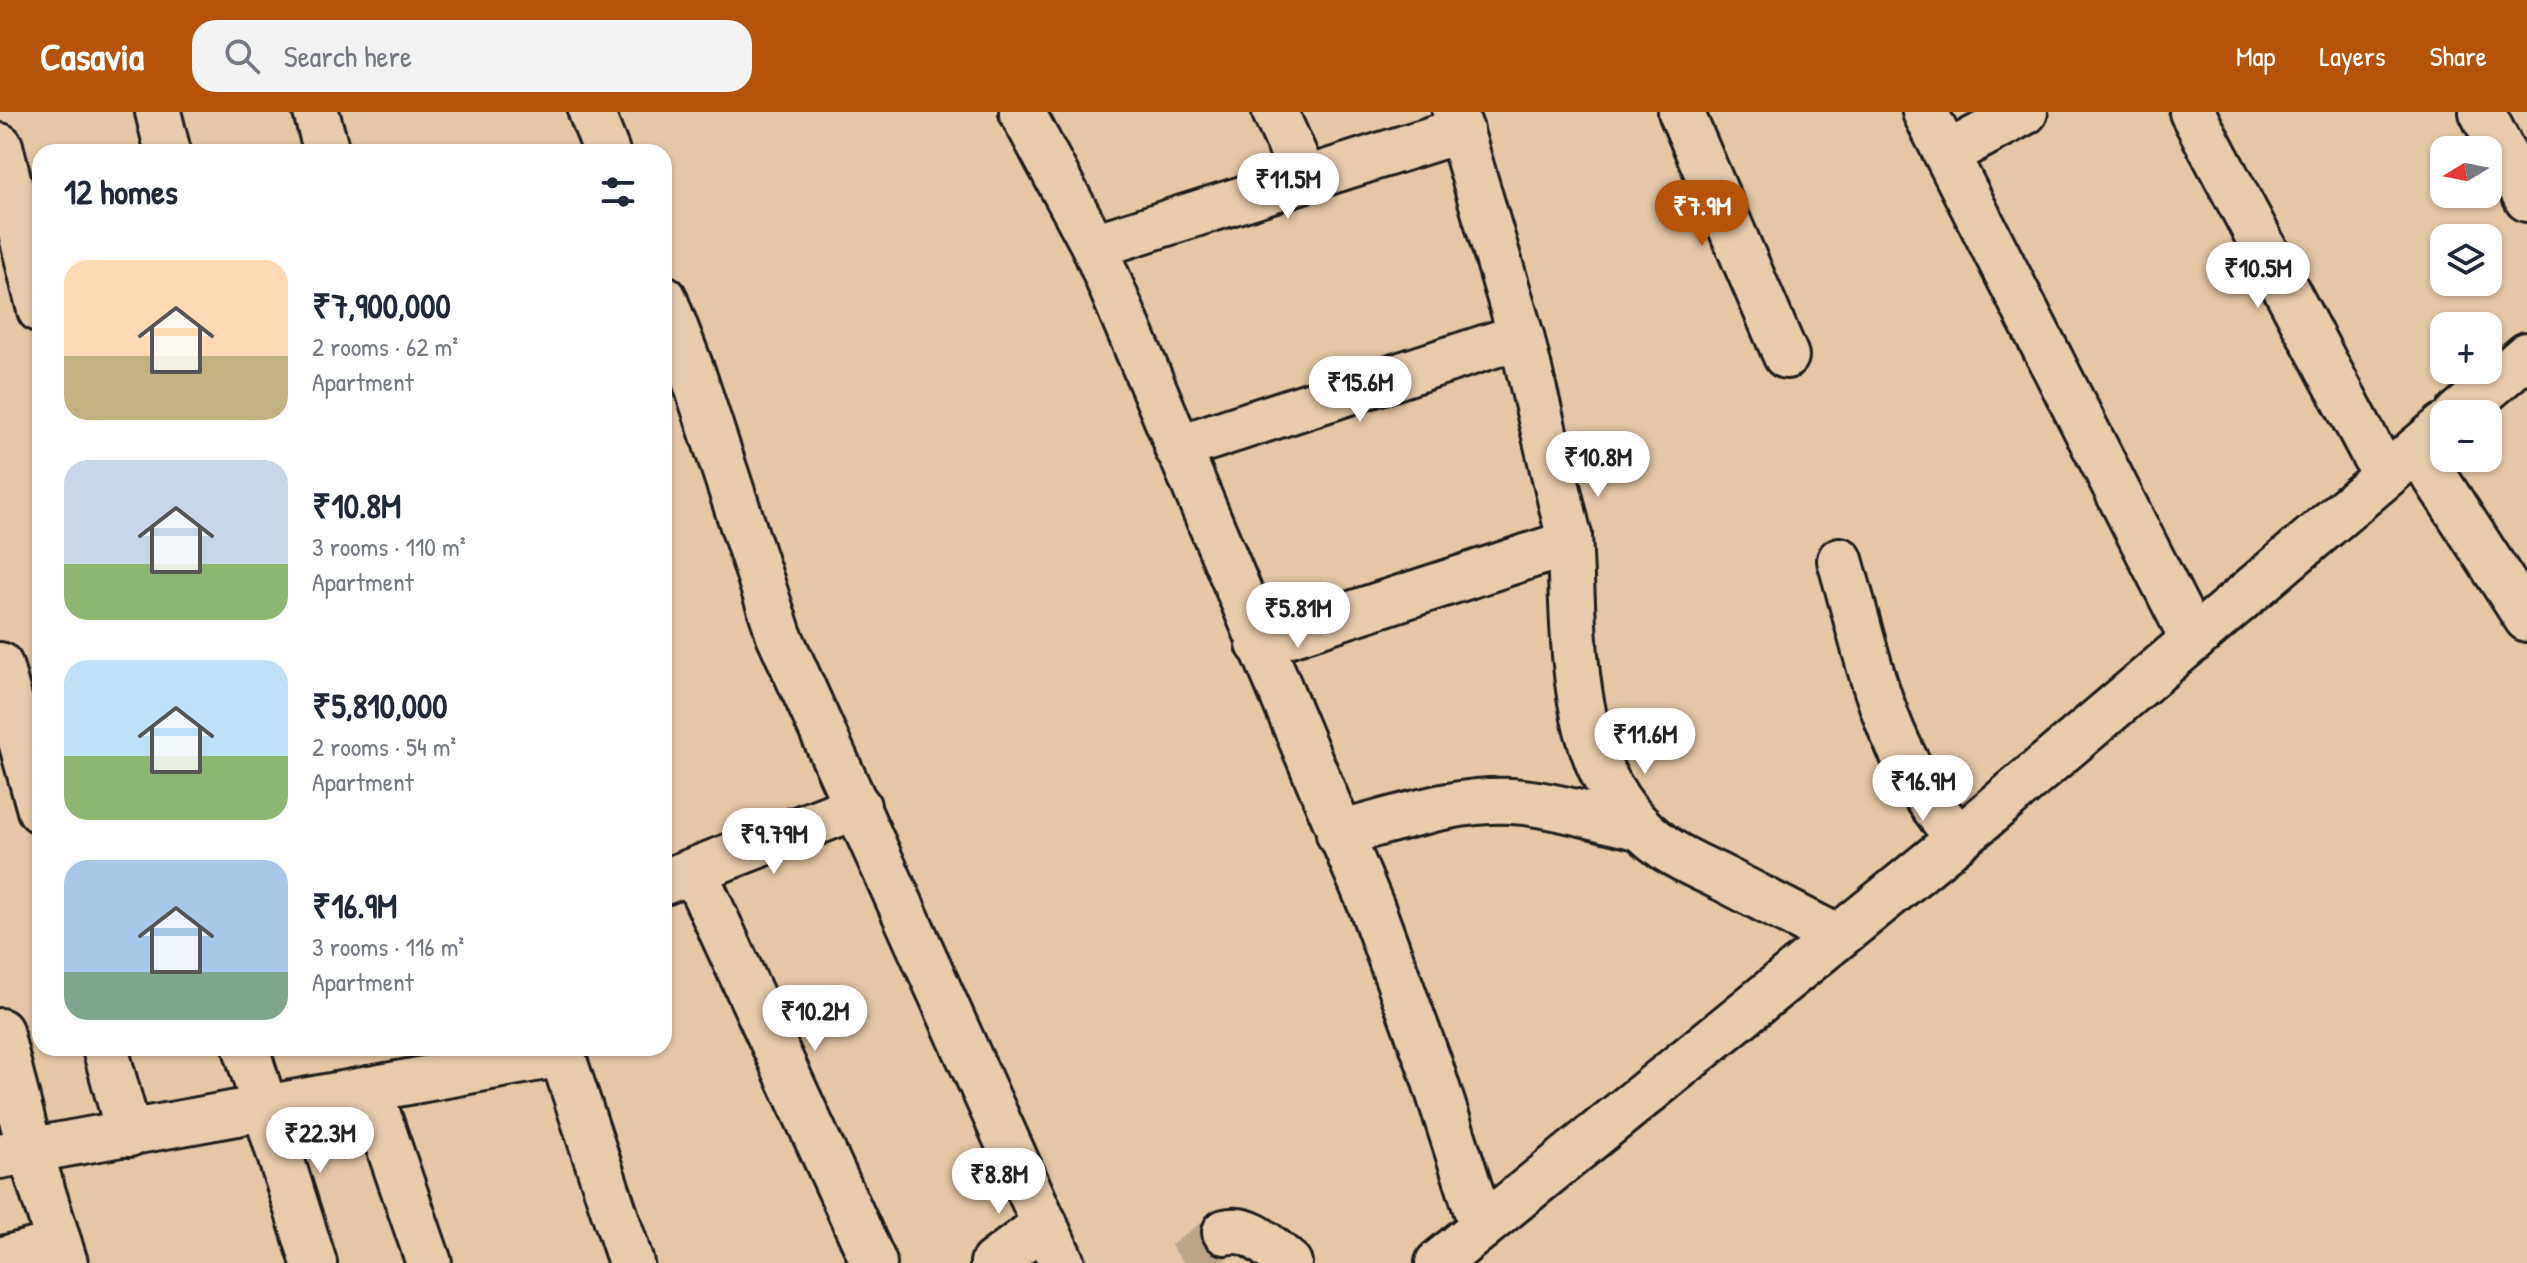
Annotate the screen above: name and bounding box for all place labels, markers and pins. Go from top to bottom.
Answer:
pin: ₹11.5M [1223,153,1353,221]
pin: ₹7.9M [1646,180,1758,248]
pin: ₹10.5M [2193,242,2323,310]
pin: ₹15.6M [1295,356,1425,424]
pin: ₹10.8M [1533,431,1663,499]
pin: ₹5.81M [1233,582,1363,650]
pin: ₹11.6M [1580,708,1710,776]
pin: ₹16.9M [1858,755,1988,823]
pin: ₹9.79M [709,808,839,876]
pin: ₹10.2M [750,985,880,1053]
pin: ₹22.3M [255,1107,385,1175]
pin: ₹8.8M [943,1148,1055,1216]

